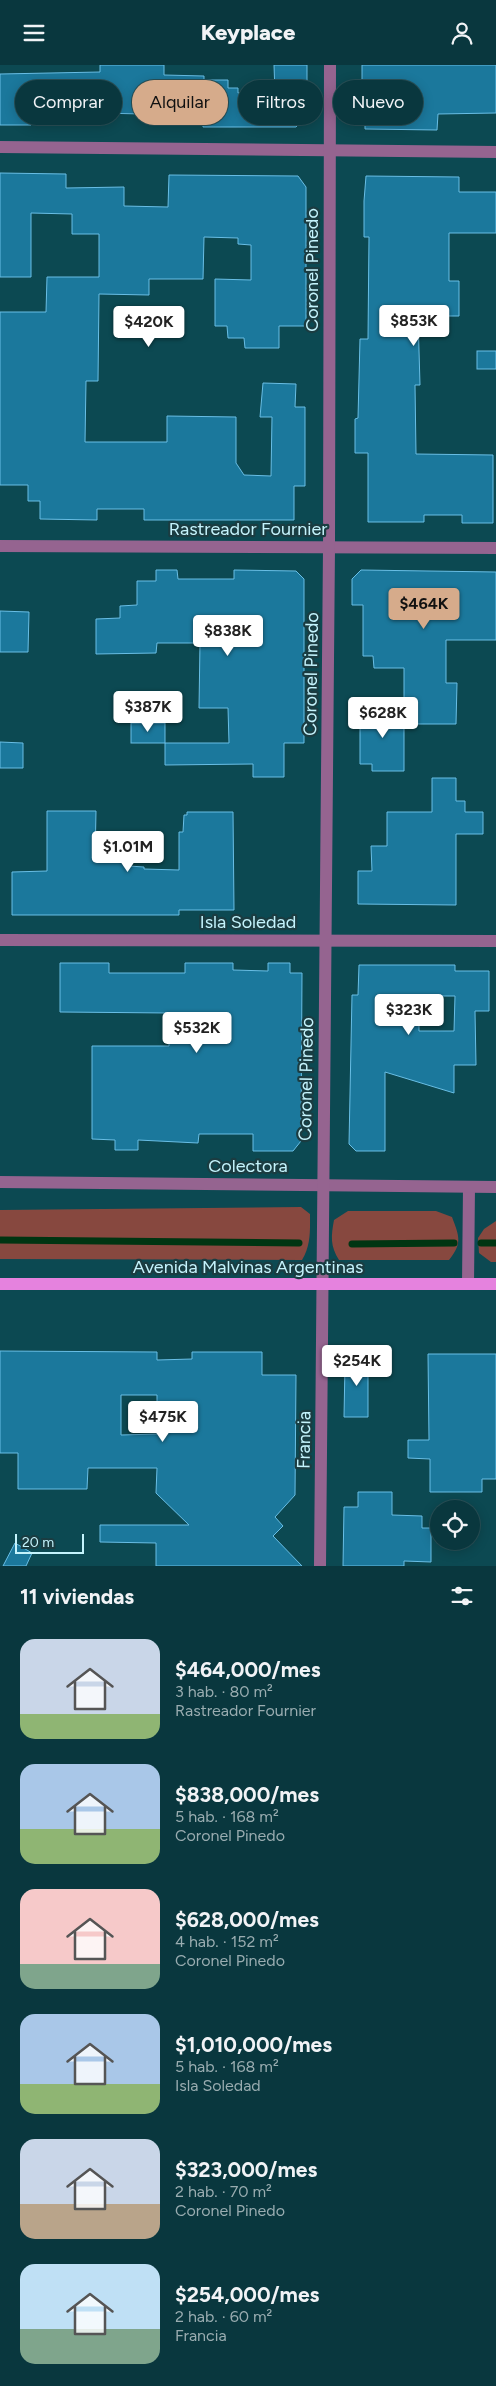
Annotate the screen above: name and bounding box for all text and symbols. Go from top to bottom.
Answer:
icon: menu [20,19,48,47]
text: Keyplace [201,19,295,46]
icon: person [448,19,476,47]
chip: Comprar [15,80,122,125]
chip: Alquilar [132,80,228,125]
chip: Filtros [238,80,323,125]
chip: Nuevo [333,80,423,125]
street label: Coronel Pinedo [301,208,323,332]
pin: $420K [114,305,184,348]
pin: $853K [379,305,449,347]
text: $853K [390,311,438,330]
text: $420K [124,312,174,331]
street label: Rastreador Fournier [169,518,327,540]
pin: $464K [389,587,459,630]
text: $464K [399,594,449,613]
street label: Coronel Pinedo [299,612,323,736]
pin: $838K [193,615,263,657]
text: $838K [204,621,252,640]
pin: $387K [113,691,183,733]
text: $387K [124,697,172,716]
pin: $628K [348,697,418,739]
text: $628K [359,703,407,722]
pin: $1.01M [87,831,169,873]
text: $1.01M [103,837,153,856]
street label: Isla Soledad [200,911,296,933]
pin: $323K [374,993,444,1036]
text: $323K [386,1000,432,1019]
pin: $532K [162,1011,232,1054]
street label: Coronel Pinedo [294,1017,318,1141]
text: $532K [174,1018,220,1037]
street label: Colectora [208,1155,288,1177]
street label: Avenida Malvinas Argentinas [133,1256,363,1278]
pin: $254K [322,1345,392,1387]
text: $254K [333,1351,381,1370]
pin: $475K [128,1401,198,1443]
text: $475K [139,1407,187,1426]
street label: Francia [292,1411,316,1469]
map controls [430,1500,480,1550]
button: locate [430,1500,480,1550]
scale bar [15,1531,84,1554]
text: 20 m [22,1534,54,1551]
icon: filters [448,1582,476,1610]
text: 11 viviendas [20,1584,134,1609]
text: $464,000/mes [175,1657,320,1682]
icon: home [60,1659,120,1719]
text: 3 hab. · 80 m² [175,1682,273,1701]
text: Rastreador Fournier [175,1701,316,1720]
text: $838,000/mes [175,1782,319,1807]
icon: home [60,1784,120,1844]
text: 5 hab. · 168 m² [175,1807,279,1826]
text: Coronel Pinedo [175,1826,285,1845]
text: $628,000/mes [175,1907,319,1932]
icon: home [60,1909,120,1969]
text: 4 hab. · 152 m² [175,1932,279,1951]
text: Coronel Pinedo [175,1951,285,1970]
text: $1,010,000/mes [175,2032,332,2057]
icon: home [60,2034,120,2094]
text: 5 hab. · 168 m² [175,2057,279,2076]
text: Isla Soledad [175,2076,261,2095]
text: $323,000/mes [175,2157,317,2182]
icon: home [60,2159,120,2219]
text: 2 hab. · 70 m² [175,2182,272,2201]
text: Coronel Pinedo [175,2201,285,2220]
text: $254,000/mes [175,2282,319,2307]
icon: home [60,2284,120,2344]
text: 2 hab. · 60 m² [175,2307,272,2326]
text: Francia [175,2326,227,2345]

